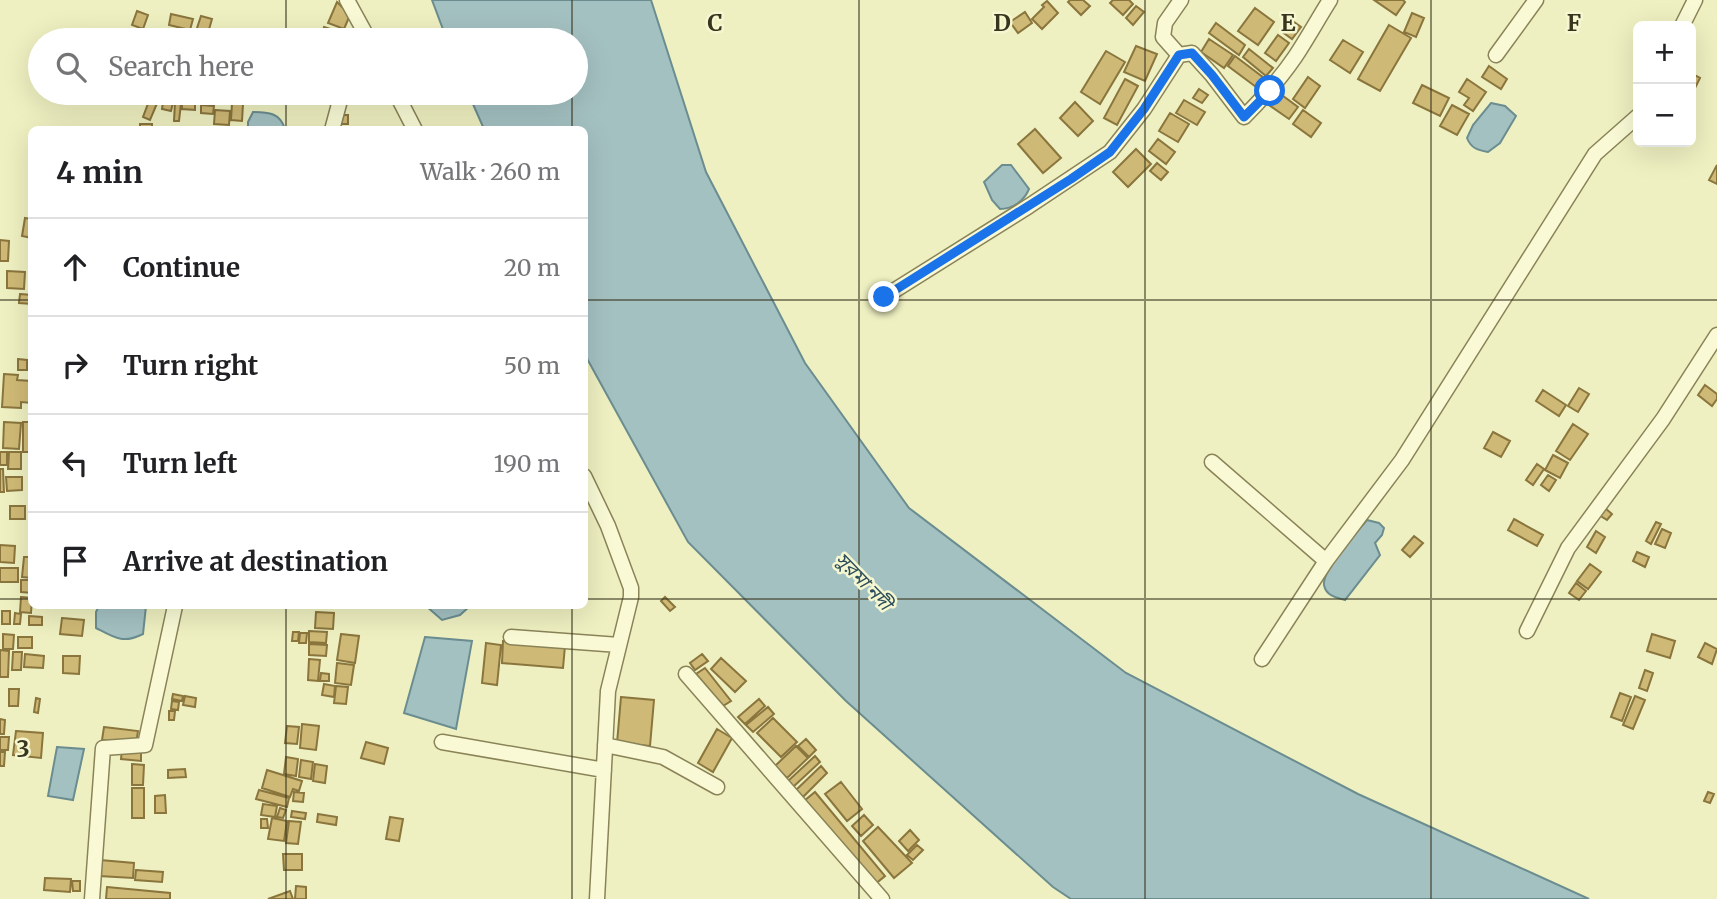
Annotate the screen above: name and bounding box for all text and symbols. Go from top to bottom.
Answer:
text: C [707,8,723,37]
text: D [993,8,1011,37]
text: E [1280,8,1296,37]
text: F [1567,8,1581,37]
map controls [1633,21,1696,147]
button: + [1633,21,1696,84]
search box [28,28,588,105]
icon: search [52,48,90,86]
text: Search here [108,50,254,83]
route start [1254,75,1285,106]
button: − [1633,84,1696,147]
text: 4 min [56,153,143,191]
text: Walk · 260 m [420,157,560,186]
icon: ahead [56,248,94,286]
text: Continue [123,251,240,284]
text: 20 m [504,253,560,282]
route end [868,281,899,312]
icon: right [56,346,94,384]
text: Turn right [123,349,258,382]
text: 50 m [504,351,560,380]
icon: left [56,444,94,482]
text: Turn left [123,447,237,480]
text: 190 m [494,449,560,478]
icon: arrive [56,542,94,580]
text: Arrive at destination [123,545,388,578]
water label: সুরমা নদী [831,547,900,618]
text: 3 [16,734,30,763]

